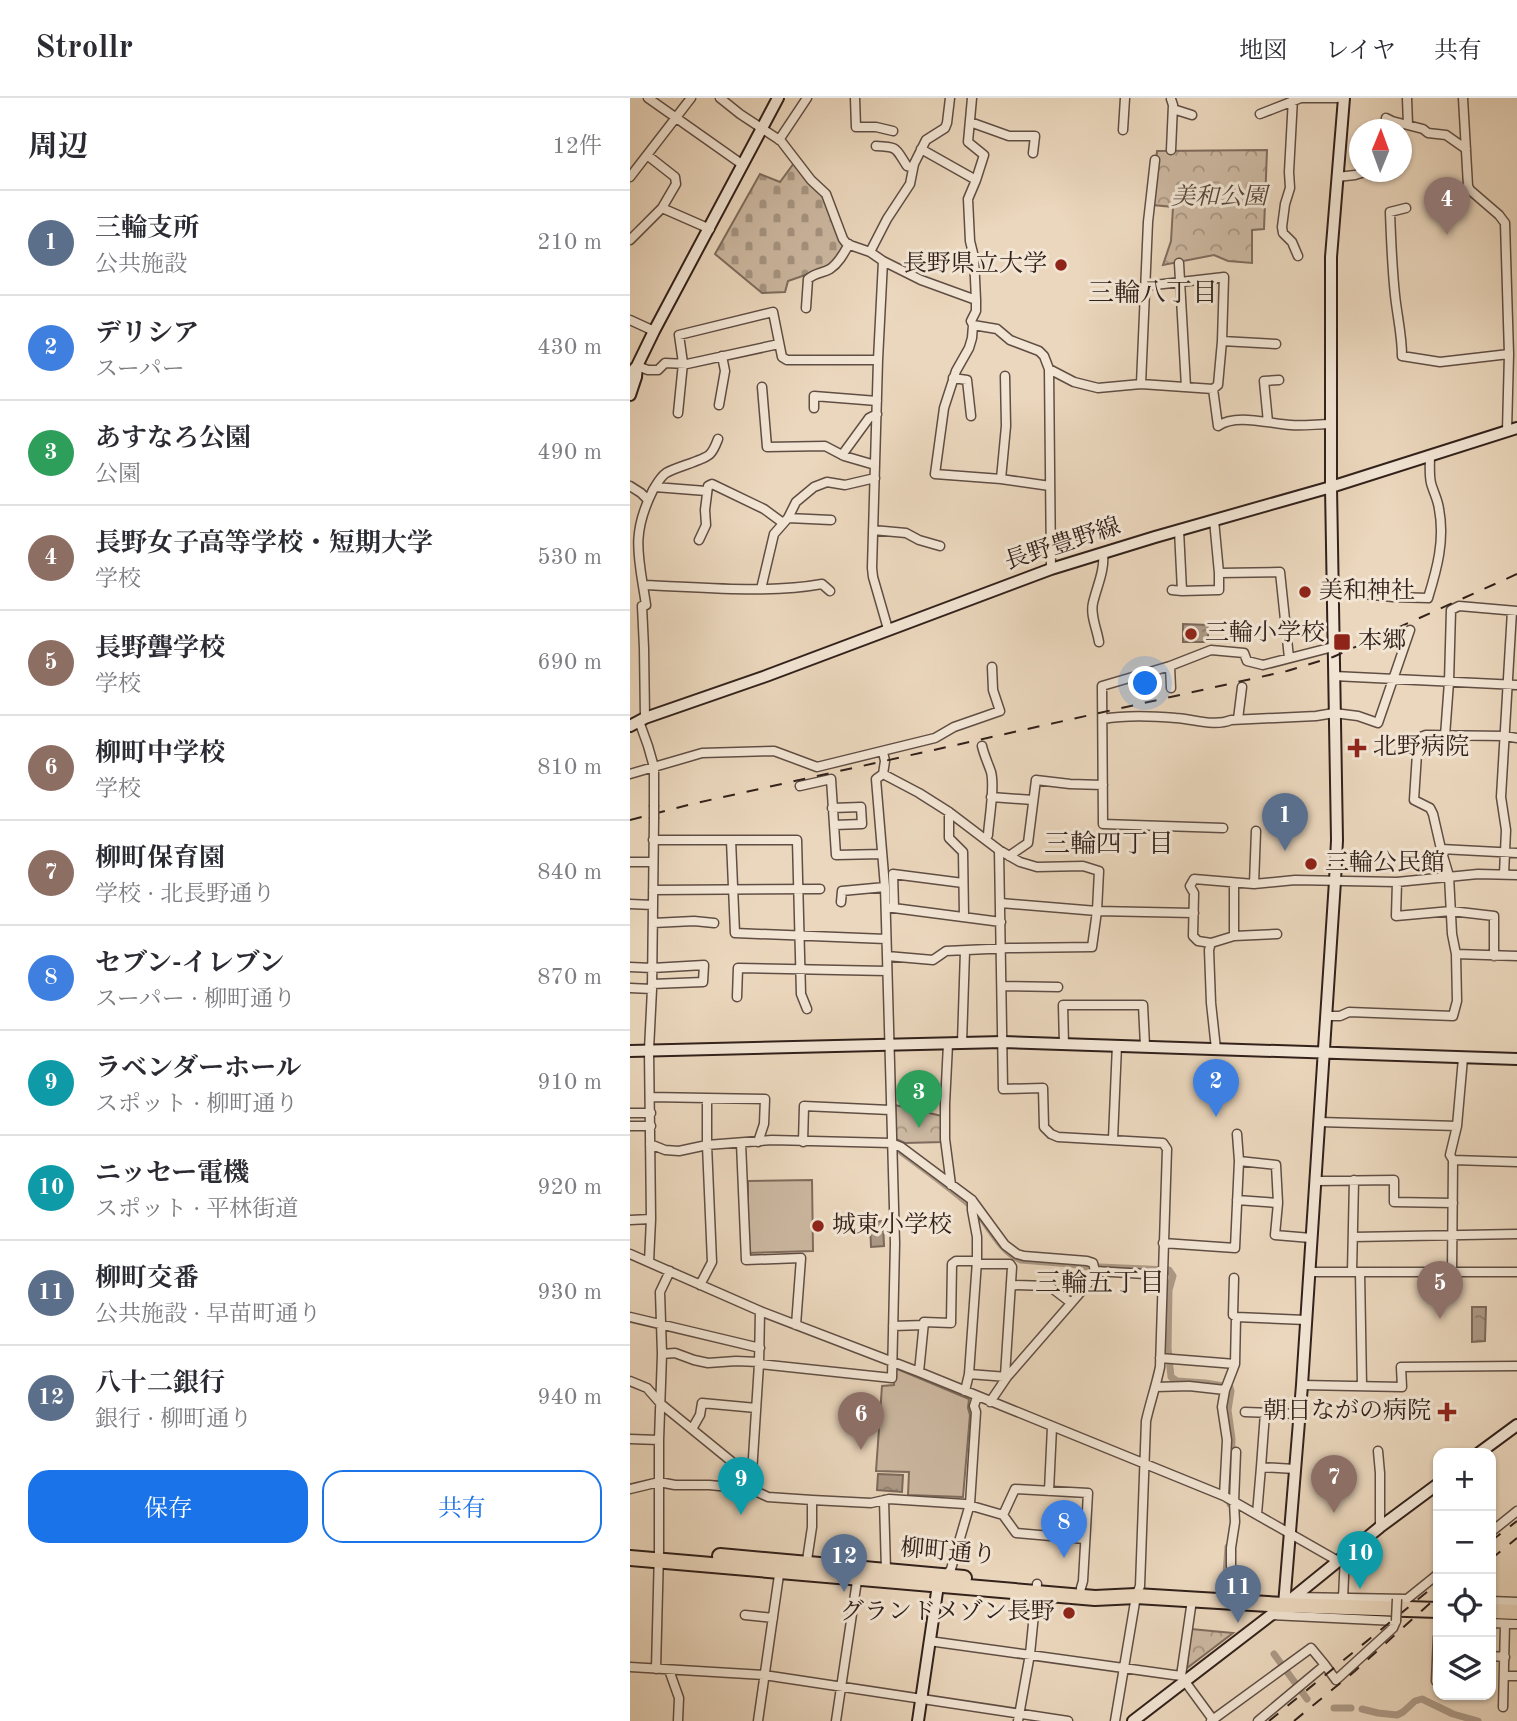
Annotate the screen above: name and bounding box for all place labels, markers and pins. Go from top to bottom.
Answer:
pin: 4 [1424,177,1470,235]
place label: 長野県立大学 [903,250,1047,277]
marker: 長野県立大学 [1053,257,1069,273]
place label: 美和神社 [1319,577,1415,604]
marker: 美和神社 [1297,584,1313,600]
place label: 三輪小学校 [1205,619,1325,646]
marker: 三輪小学校 [1183,626,1199,642]
place label: 本郷 [1358,627,1406,654]
marker: 本郷 [1332,632,1352,652]
place label: 北野病院 [1373,733,1469,760]
marker: 北野病院 [1347,738,1367,758]
pin: 1 [1262,793,1308,851]
place label: 三輪公民館 [1325,849,1445,876]
marker: 三輪公民館 [1303,856,1319,872]
pin: 2 [1193,1059,1239,1117]
pin: 3 [896,1070,942,1128]
place label: 城東小学校 [832,1211,952,1238]
marker: 城東小学校 [810,1218,826,1234]
pin: 5 [1417,1261,1463,1319]
pin: 6 [838,1392,884,1450]
place label: 朝日ながの病院 [1263,1397,1431,1424]
marker: 朝日ながの病院 [1437,1402,1457,1422]
pin: 7 [1311,1455,1357,1513]
pin: 9 [718,1457,764,1515]
pin: 8 [1041,1500,1087,1558]
pin: 10 [1337,1531,1383,1589]
pin: 12 [821,1534,867,1592]
pin: 11 [1215,1565,1261,1623]
place label: グランドメゾン長野 [840,1598,1055,1625]
marker: グランドメゾン長野 [1061,1605,1077,1621]

